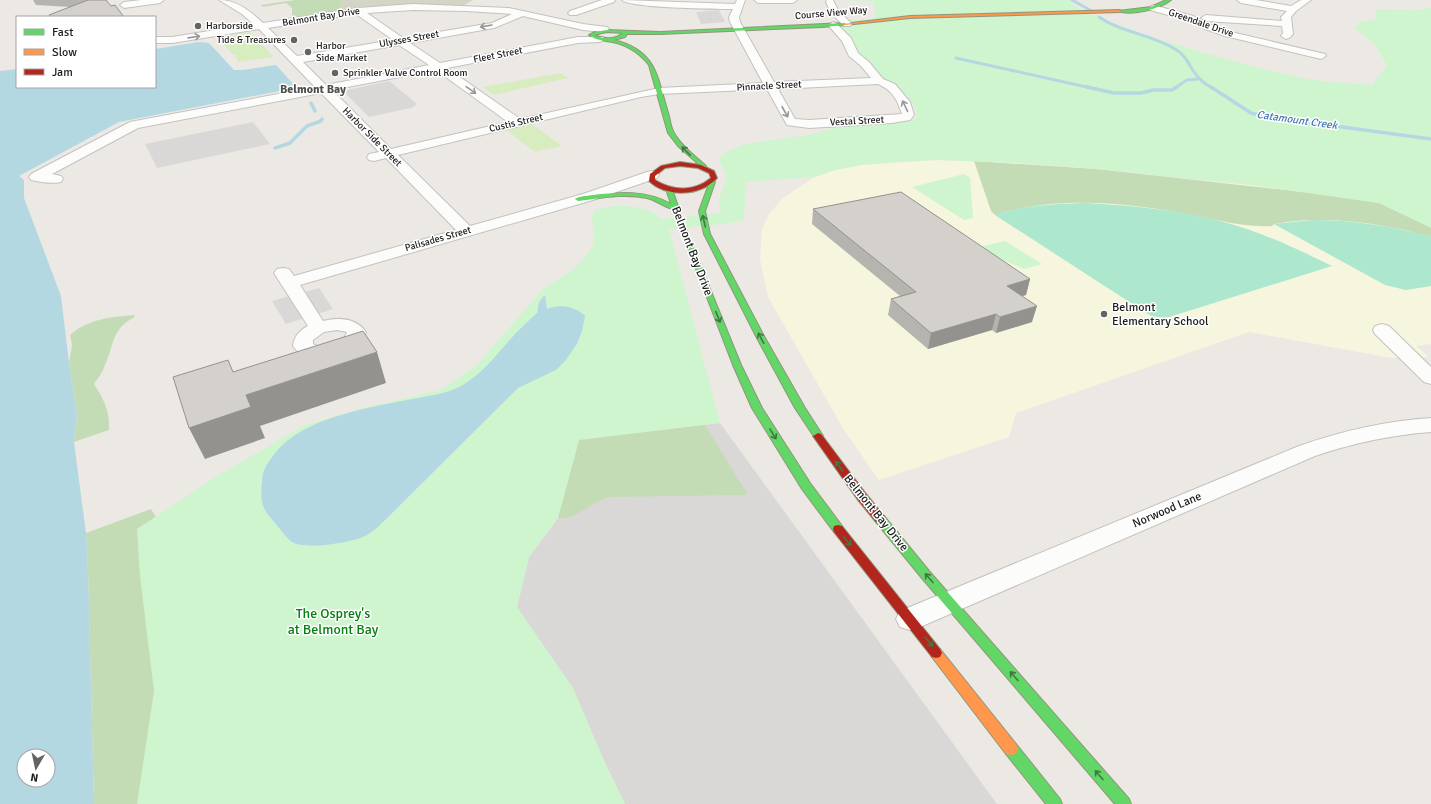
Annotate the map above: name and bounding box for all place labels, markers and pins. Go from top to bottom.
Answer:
place label: Harborside [206,20,253,32]
marker: Harborside [193,21,203,31]
place label: Tide & Treasures [217,34,287,46]
marker: Tide & Treasures [289,35,299,45]
place label: Harbor Side Market [316,40,367,64]
marker: Harbor Side Market [303,47,313,57]
place label: Sprinkler Valve Control Room [343,67,468,79]
marker: Sprinkler Valve Control Room [330,68,340,78]
place label: Belmont Elementary School [1112,300,1209,329]
marker: Belmont Elementary School [1099,309,1109,319]

